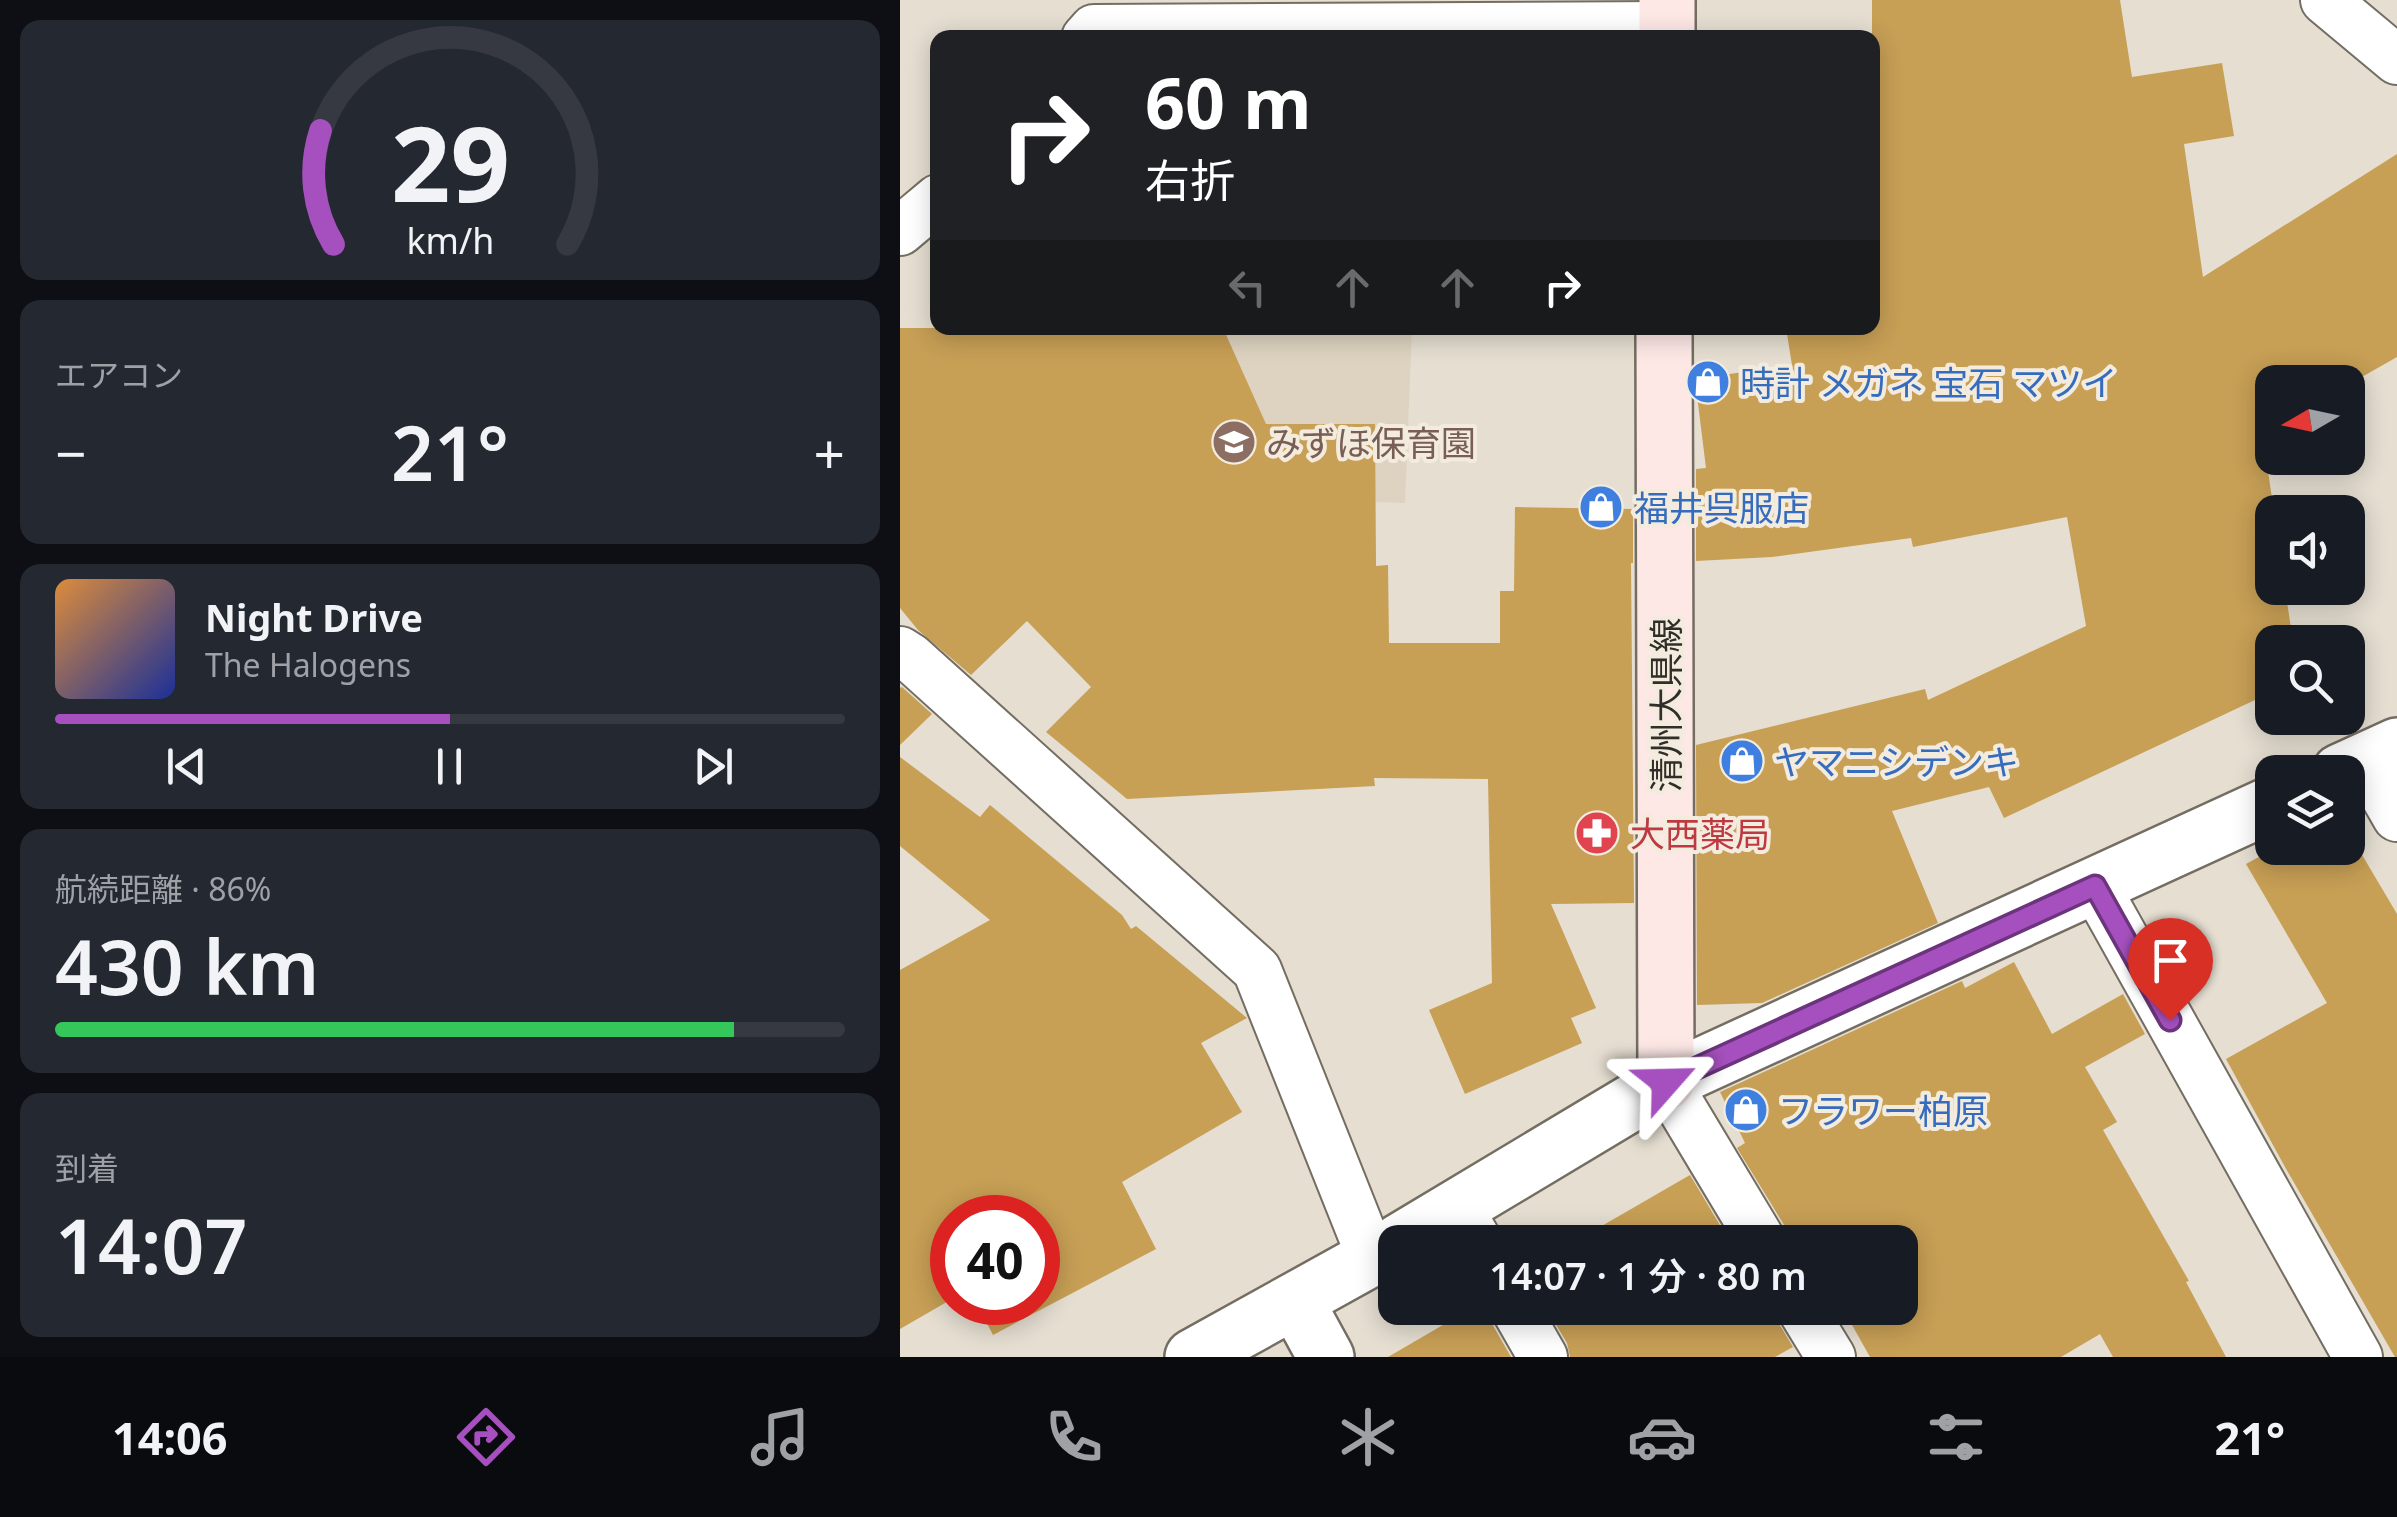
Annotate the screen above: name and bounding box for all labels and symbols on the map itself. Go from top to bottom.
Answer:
shop icon: 時計 メガネ 宝石 マツイ [1685,359,1731,405]
place label: 時計 メガネ 宝石 マツイ [1740,359,2117,406]
north arrow [2255,365,2365,475]
school or university icon: みずほ保育園 [1211,419,1257,465]
place label: みずほ保育園 [1266,419,1476,466]
shop icon: 福井呉服店 [1578,484,1624,530]
place label: 福井呉服店 [1634,484,1809,531]
street label: 清州大県線 [1642,617,1689,793]
shop icon: ヤマニシデンキ [1719,738,1765,784]
place label: ヤマニシデンキ [1774,738,2019,785]
pharmacy icon: 大西薬局 [1574,810,1620,856]
place label: 大西薬局 [1630,810,1770,857]
pin [2128,918,2213,1021]
position arrow [1614,1030,1718,1134]
shop icon: フラワー柏原 [1723,1087,1769,1133]
place label: フラワー柏原 [1778,1087,1988,1134]
speed limit sign: 40 [930,1195,1060,1325]

